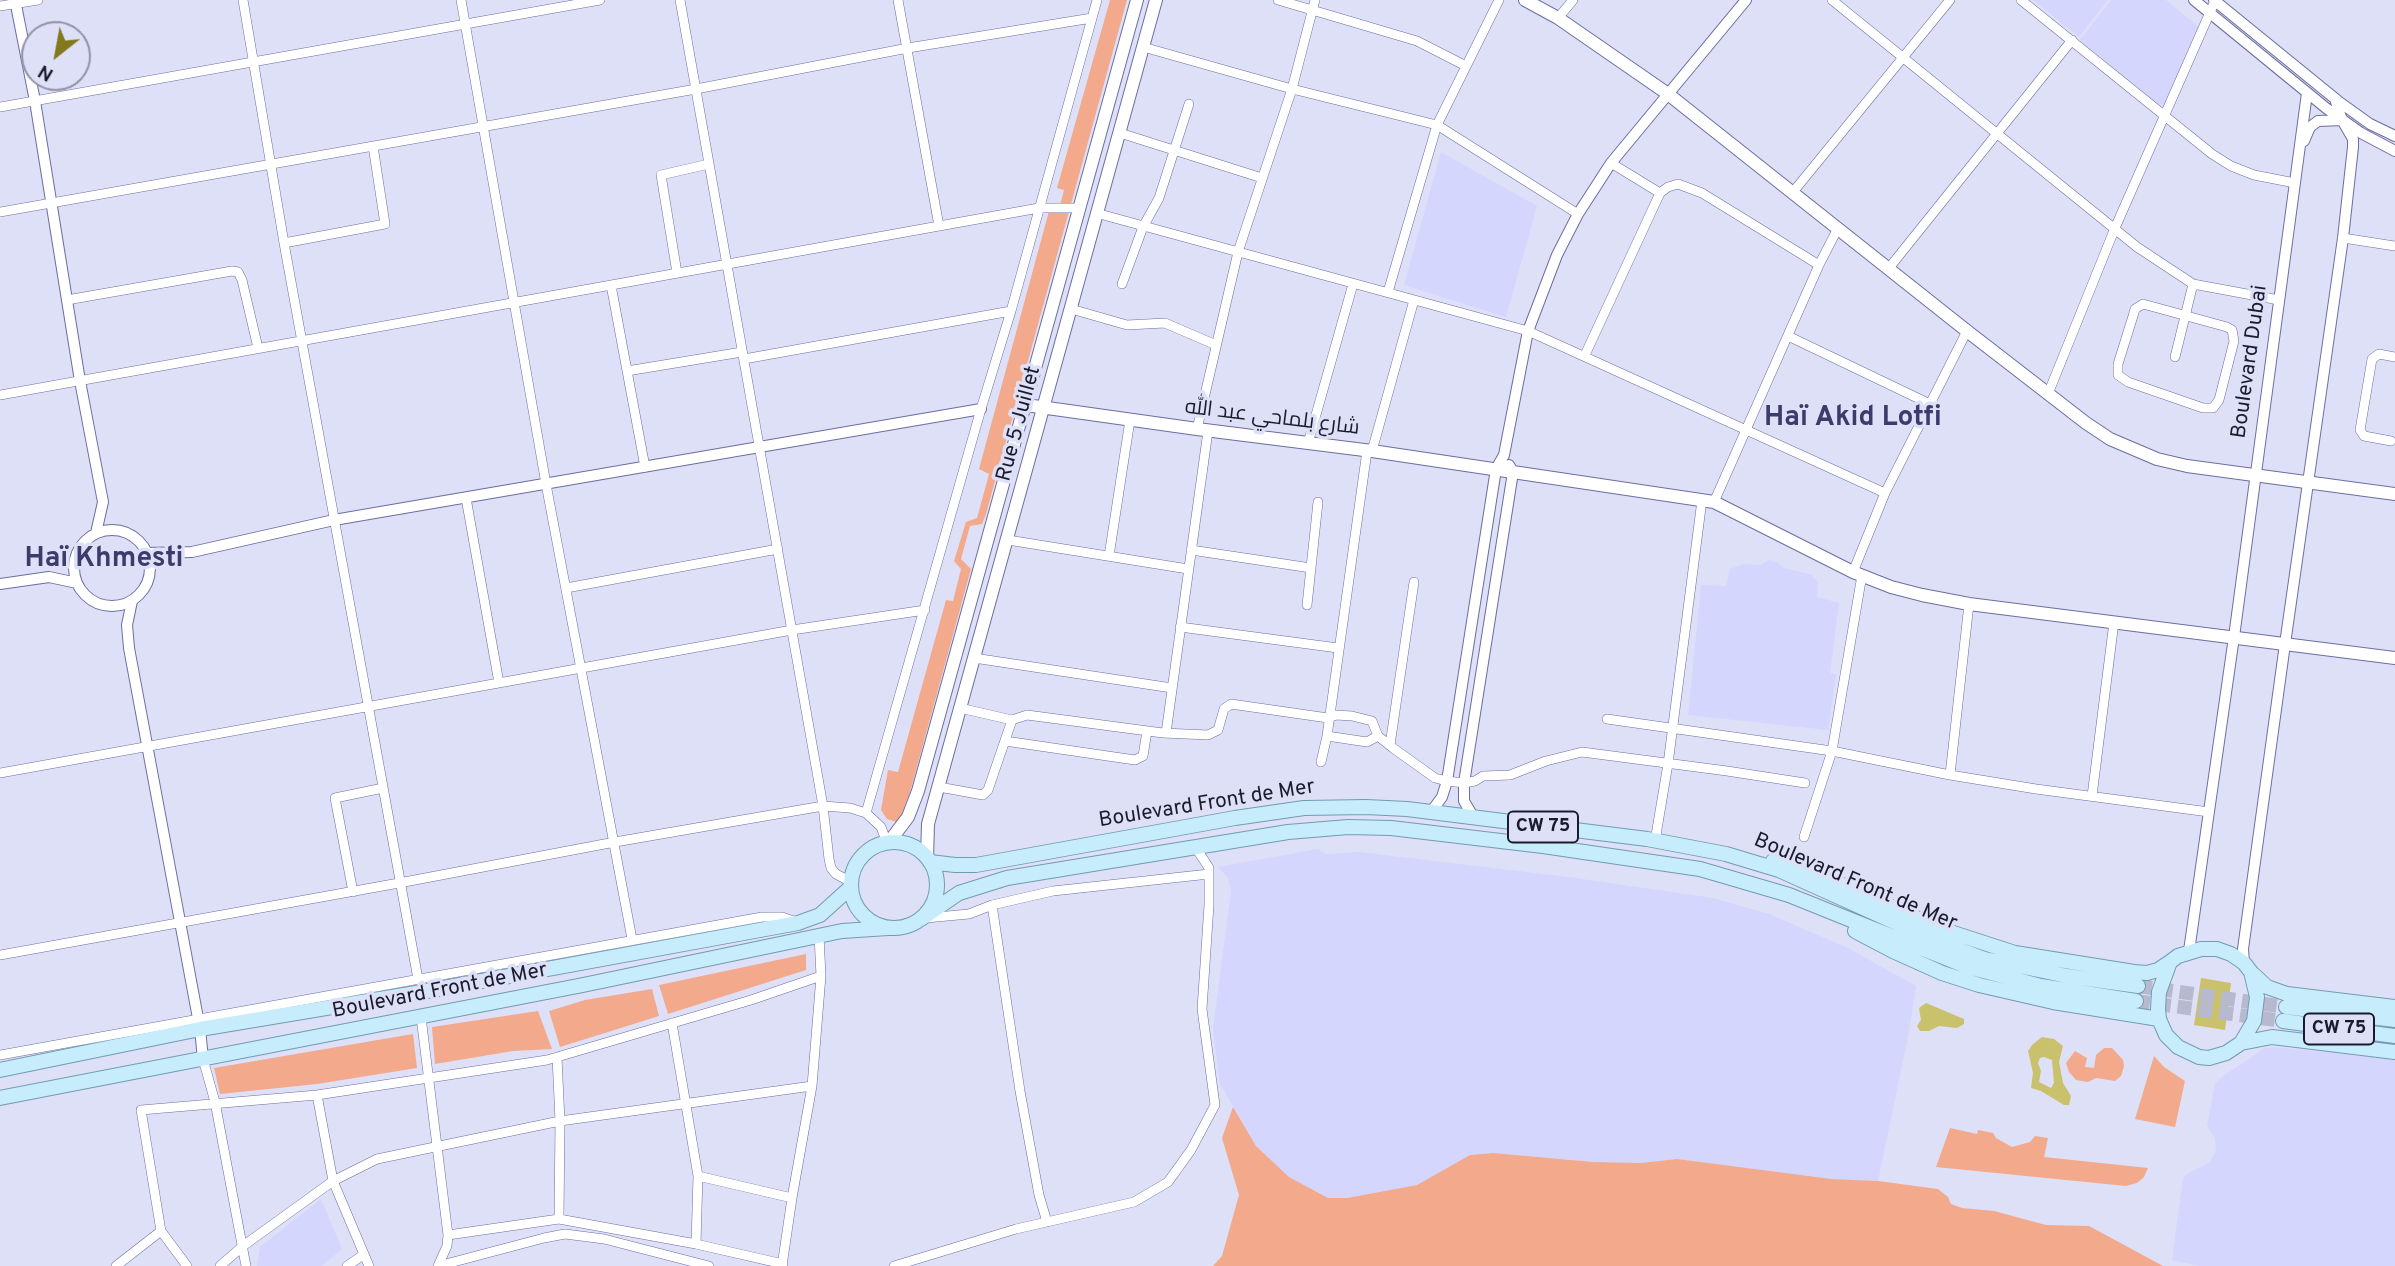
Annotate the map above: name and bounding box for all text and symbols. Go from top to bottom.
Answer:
north arrow [21,21,91,91]
text: N [34,58,58,86]
street label: Boulevard Dubai [2228,284,2274,440]
street label: Rue 5 Juillet [993,364,1047,484]
street label: شارع بلماحي عبد الله [1183,396,1361,442]
district label: Haï Akid Lotfi [1764,402,1942,436]
district label: Haï Khmesti [24,543,184,577]
street label: Boulevard Front de Mer [1097,775,1317,835]
road number: CW 75 [1508,812,1578,842]
street label: Boulevard Front de Mer [1750,829,1960,937]
street label: Boulevard Front de Mer [330,959,550,1025]
road number: CW 75 [2304,1014,2374,1044]

